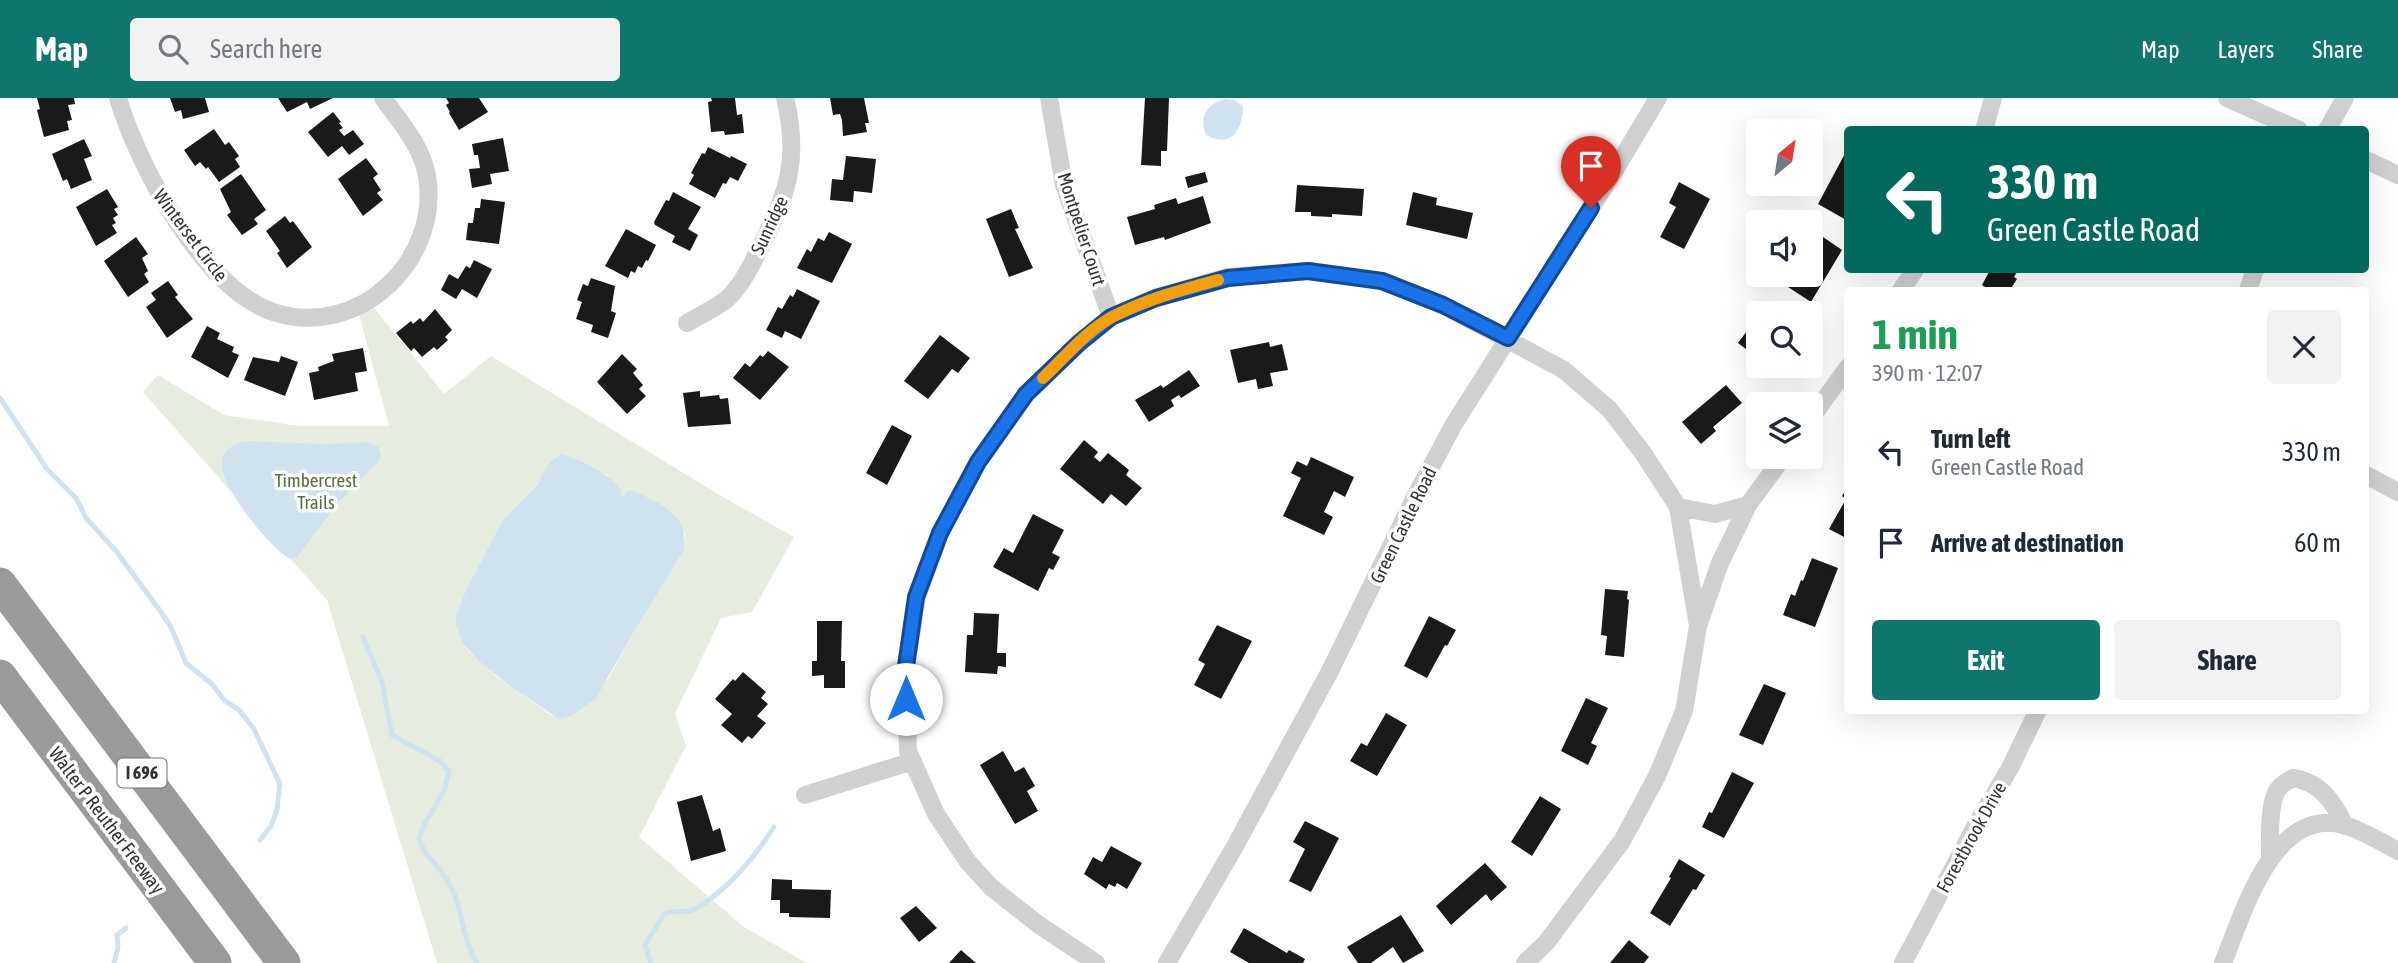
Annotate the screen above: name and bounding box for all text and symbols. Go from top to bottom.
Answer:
search box [130,18,620,81]
text: Map [35,30,88,68]
icon: search [154,30,192,68]
text: Search here [210,34,322,64]
text: Map [2141,36,2180,63]
text: Layers [2218,36,2274,63]
text: Share [2312,36,2363,63]
north arrow [1746,119,1824,196]
map controls [1746,119,1823,469]
pin [1561,136,1621,208]
icon: arrive [1572,147,1610,185]
text: 330 m [1987,153,2098,209]
icon: left [1872,154,1963,245]
street label: Montpelier Court [1053,170,1111,288]
street label: Winterset Circle [149,185,233,285]
street label: Sunridge [746,192,792,258]
button: sound [1746,210,1823,287]
text: Green Castle Road [1987,211,2200,248]
button: search [1746,301,1823,378]
text: 1 min [1872,310,1958,358]
button: close [2267,310,2341,384]
text: 390 m · 12:07 [1872,360,1983,386]
button: layers [1746,392,1823,469]
text: Turn left [1931,424,2011,454]
icon: left [1872,433,1910,471]
text: 330 m [2282,437,2341,467]
text: Green Castle Road [1931,454,2084,480]
street label: Green Castle Road [1365,463,1441,587]
park label: Timbercrest Trails [275,469,357,513]
icon: arrive [1872,524,1910,562]
text: Arrive at destination [1931,528,2124,558]
text: 60 m [2294,528,2341,558]
button: Exit [1872,620,2100,700]
button: Share [2114,620,2341,700]
position arrow [869,662,943,736]
street label: Walter P Reuther Freeway [45,742,169,898]
road number: I 696 [118,758,166,788]
street label: Forestbrook Drive [1932,778,2010,896]

